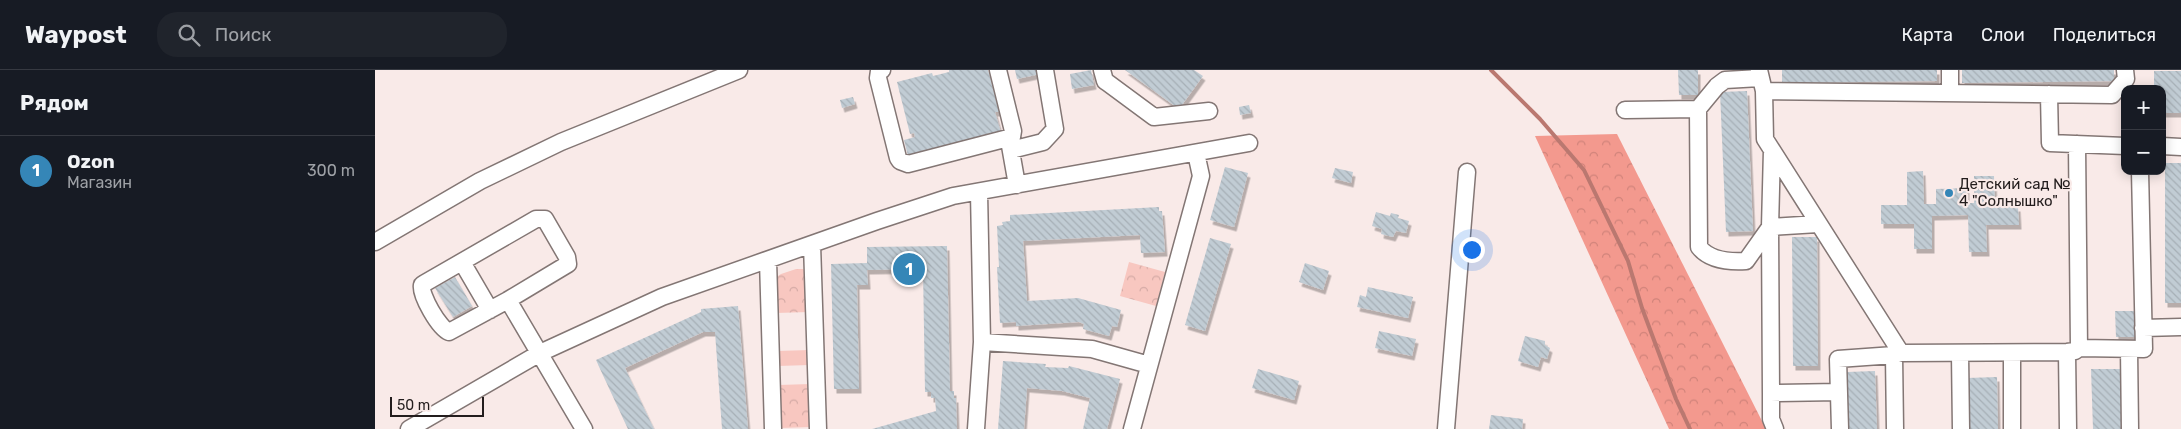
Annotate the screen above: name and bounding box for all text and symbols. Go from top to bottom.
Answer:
search box [157,12,507,57]
text: Waypost [25,21,127,49]
icon: search [175,21,203,49]
text: Поиск [215,23,272,46]
text: Карта [1902,24,1953,46]
text: Слои [1981,24,2025,46]
text: Поделиться [2053,24,2156,46]
map controls [2121,85,2166,175]
button: + [2121,85,2166,130]
text: Рядом [20,90,89,115]
button: − [2121,130,2166,175]
text: Ozon [67,150,115,173]
text: 1 [32,161,40,180]
text: 300 m [307,161,355,180]
text: Магазин [67,173,132,192]
place label: Детский сад № 4 "Солнышко" [1959,175,2071,210]
marker: Детский сад № 4 "Солнышко" [1943,187,1955,199]
your location [1459,237,1485,263]
pin: 1 [893,250,925,288]
scale bar [390,394,484,417]
text: 50 m [397,397,430,414]

